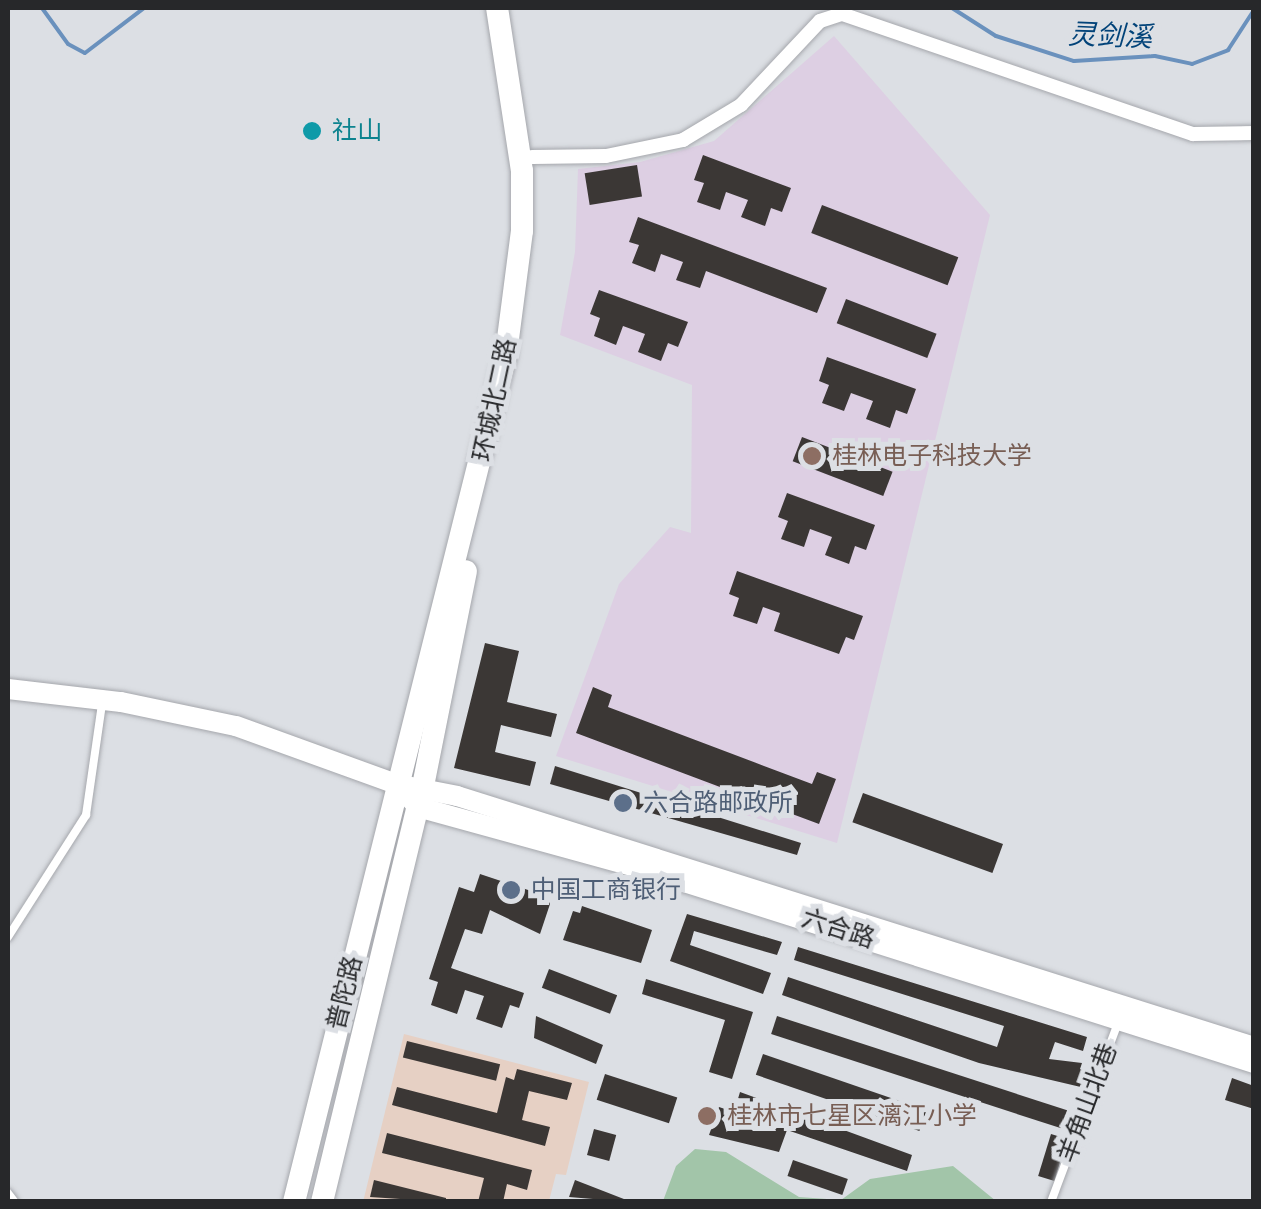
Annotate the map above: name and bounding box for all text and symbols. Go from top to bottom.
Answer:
water label: 灵剑溪 [1067,18,1153,54]
place label: 社山 [332,116,382,146]
marker: 社山 [301,120,323,142]
street label: 环城北二路 [467,336,523,464]
place label: 桂林电子科技大学 [832,441,1032,471]
marker: 桂林电子科技大学 [801,445,823,467]
place label: 六合路邮政所 [643,788,793,818]
marker: 六合路邮政所 [612,792,634,814]
place label: 中国工商银行 [531,875,681,905]
marker: 中国工商银行 [500,879,522,901]
street label: 六合路 [798,903,878,955]
street label: 普陀路 [321,953,369,1033]
street label: 羊角山北巷 [1053,1039,1123,1167]
place label: 桂林市七星区漓江小学 [727,1101,977,1131]
marker: 桂林市七星区漓江小学 [696,1105,718,1127]

